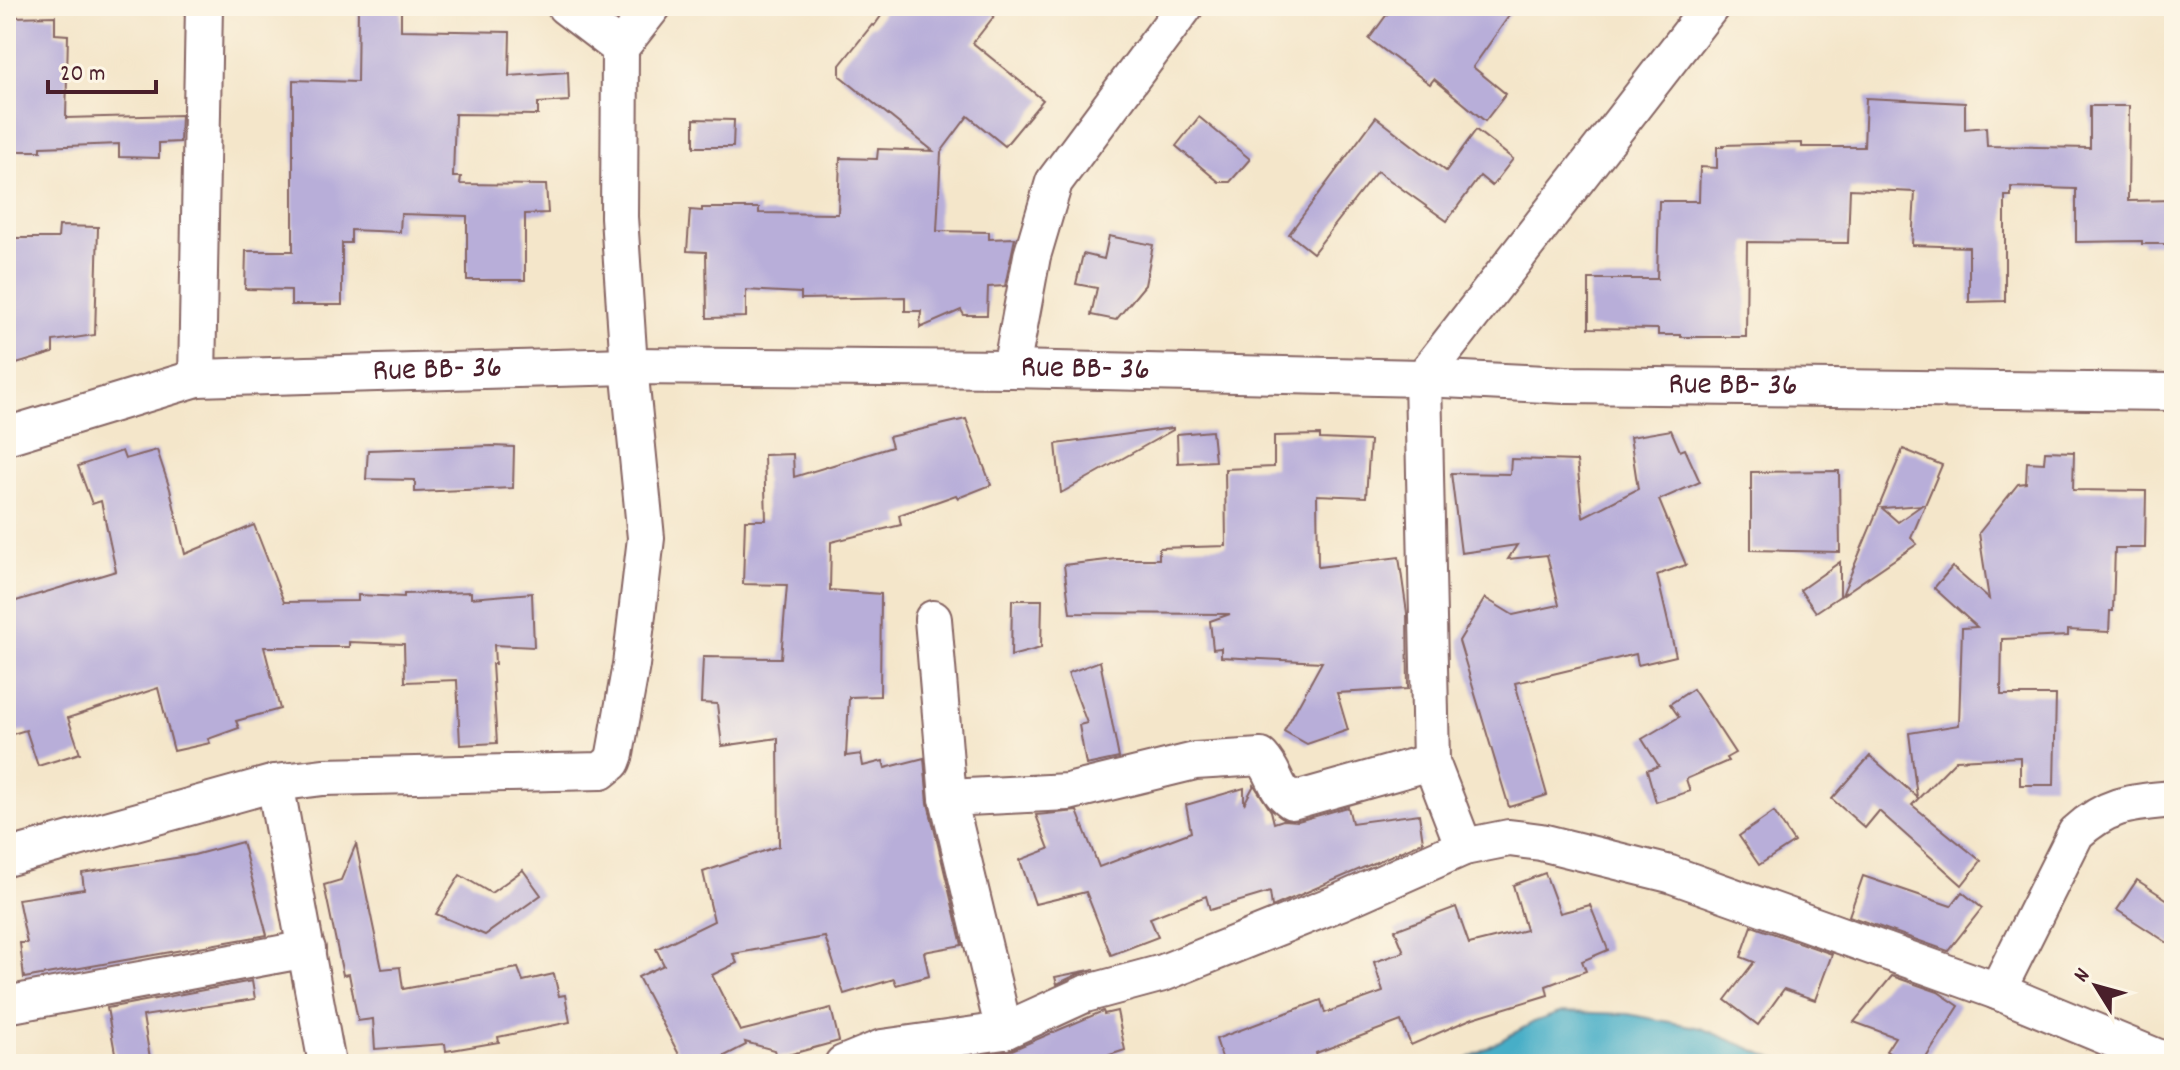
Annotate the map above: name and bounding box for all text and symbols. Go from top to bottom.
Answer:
scale bar [48,44,156,94]
text: 20 m [60,58,106,92]
street label: Rue BB- 36 [1020,346,1150,395]
street label: Rue BB- 36 [372,347,503,396]
street label: Rue BB- 36 [1668,363,1798,411]
north arrow [2056,946,2136,1026]
text: N [2067,962,2099,990]

